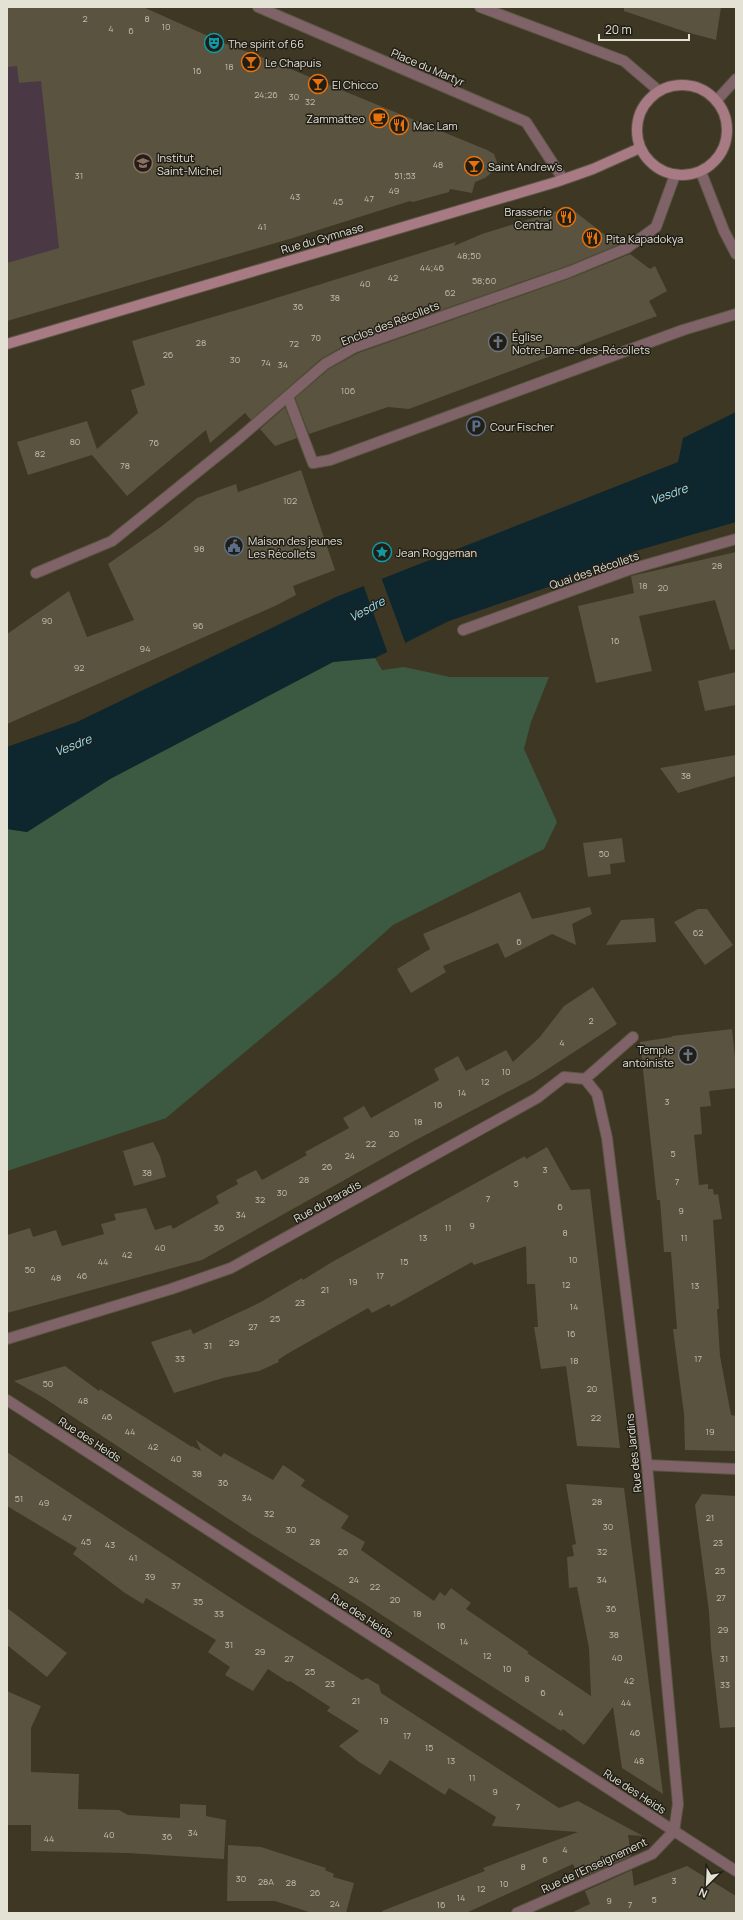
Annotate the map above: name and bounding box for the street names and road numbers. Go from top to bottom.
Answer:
street label: Place du Martyr [389,45,467,89]
street label: Rue du Gymnase [279,219,366,257]
street label: Enclos des Récollets [339,297,442,349]
street label: Quai des Récollets [547,548,641,592]
street label: Rue du Paradis [291,1176,363,1226]
street label: Rue des Jardins [621,1412,645,1493]
street label: Rue des Heids [56,1413,124,1465]
street label: Rue des Heids [328,1589,396,1641]
street label: Rue des Heids [601,1765,669,1817]
street label: Rue de l'Enseignement [539,1834,649,1896]

